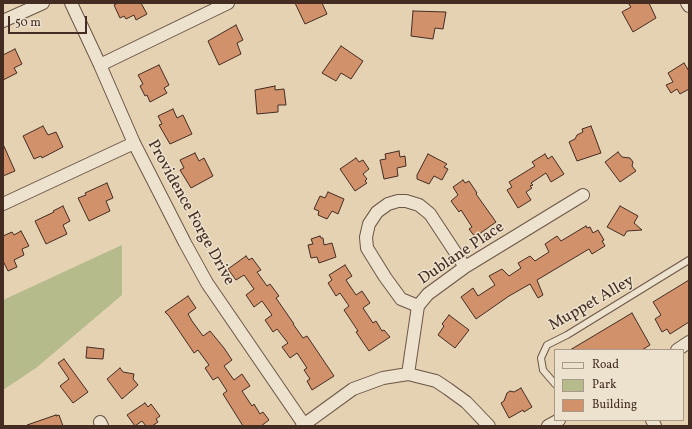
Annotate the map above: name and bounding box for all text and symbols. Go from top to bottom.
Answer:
scale bar [10,8,89,34]
text: 50 m [15,15,41,31]
street label: Providence Forge Drive [142,137,238,289]
street label: Dublane Place [416,218,508,290]
street label: Muppet Alley [546,272,638,336]
legend [554,349,684,421]
text: Road [592,357,619,373]
text: Park [592,377,617,393]
text: Building [592,397,637,413]

